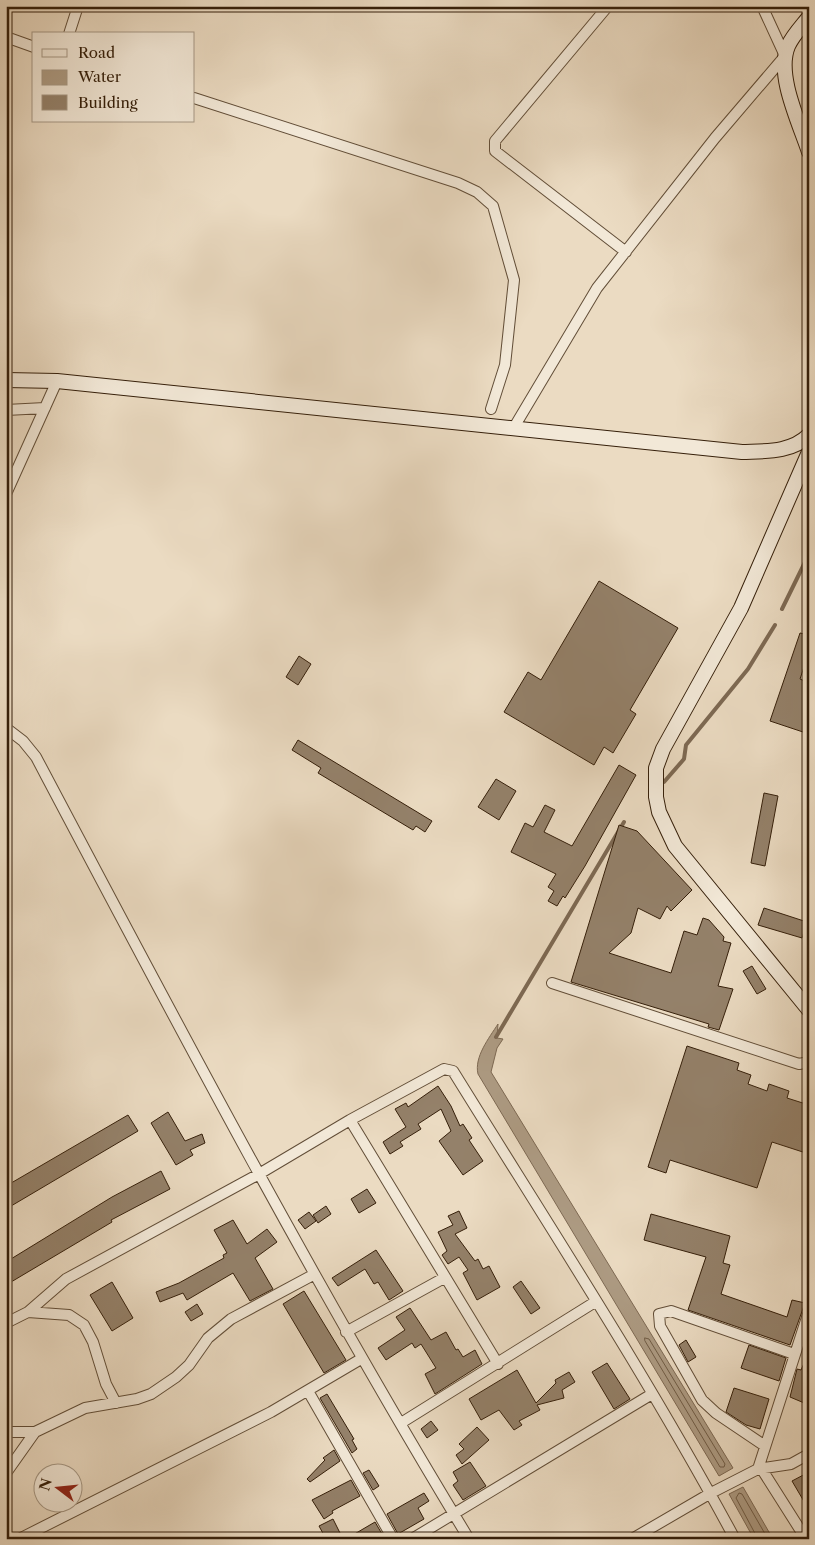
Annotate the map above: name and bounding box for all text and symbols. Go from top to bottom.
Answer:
legend [32,32,195,122]
text: Road [78,43,115,62]
text: Water [77,67,122,86]
text: Building [78,93,138,112]
north arrow [32,1462,82,1512]
text: N [35,1476,56,1493]

